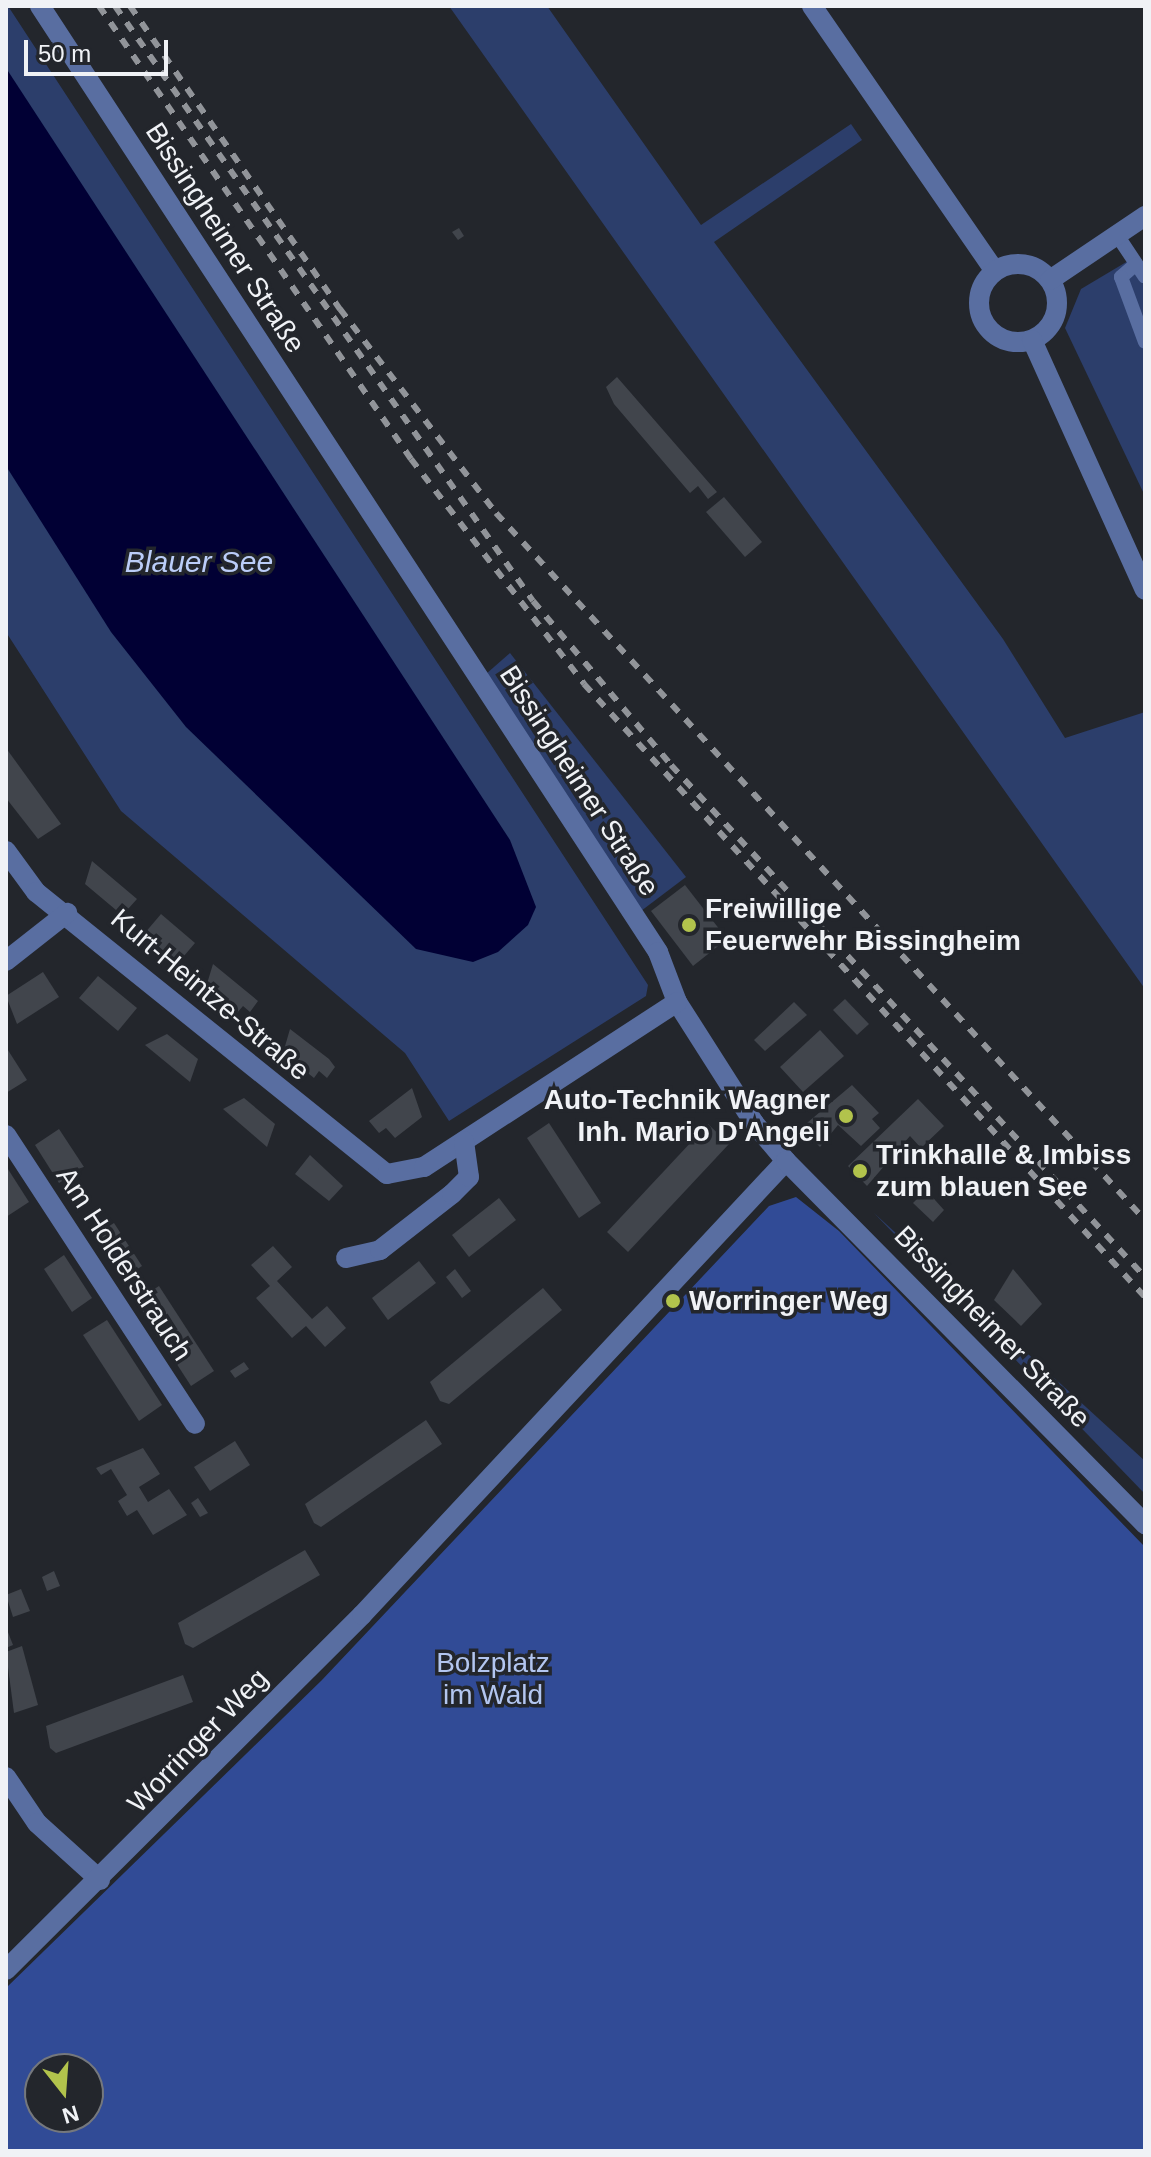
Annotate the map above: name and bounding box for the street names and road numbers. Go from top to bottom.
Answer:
street label: Bissingheimer Straße [138,117,312,359]
street label: Bissingheimer Straße [492,660,666,902]
street label: Kurt-Heintze-Straße [104,902,316,1088]
street label: Am Holderstrauch [49,1161,199,1367]
street label: Bissingheimer Straße [887,1219,1097,1435]
street label: Worringer Weg [121,1662,275,1820]

